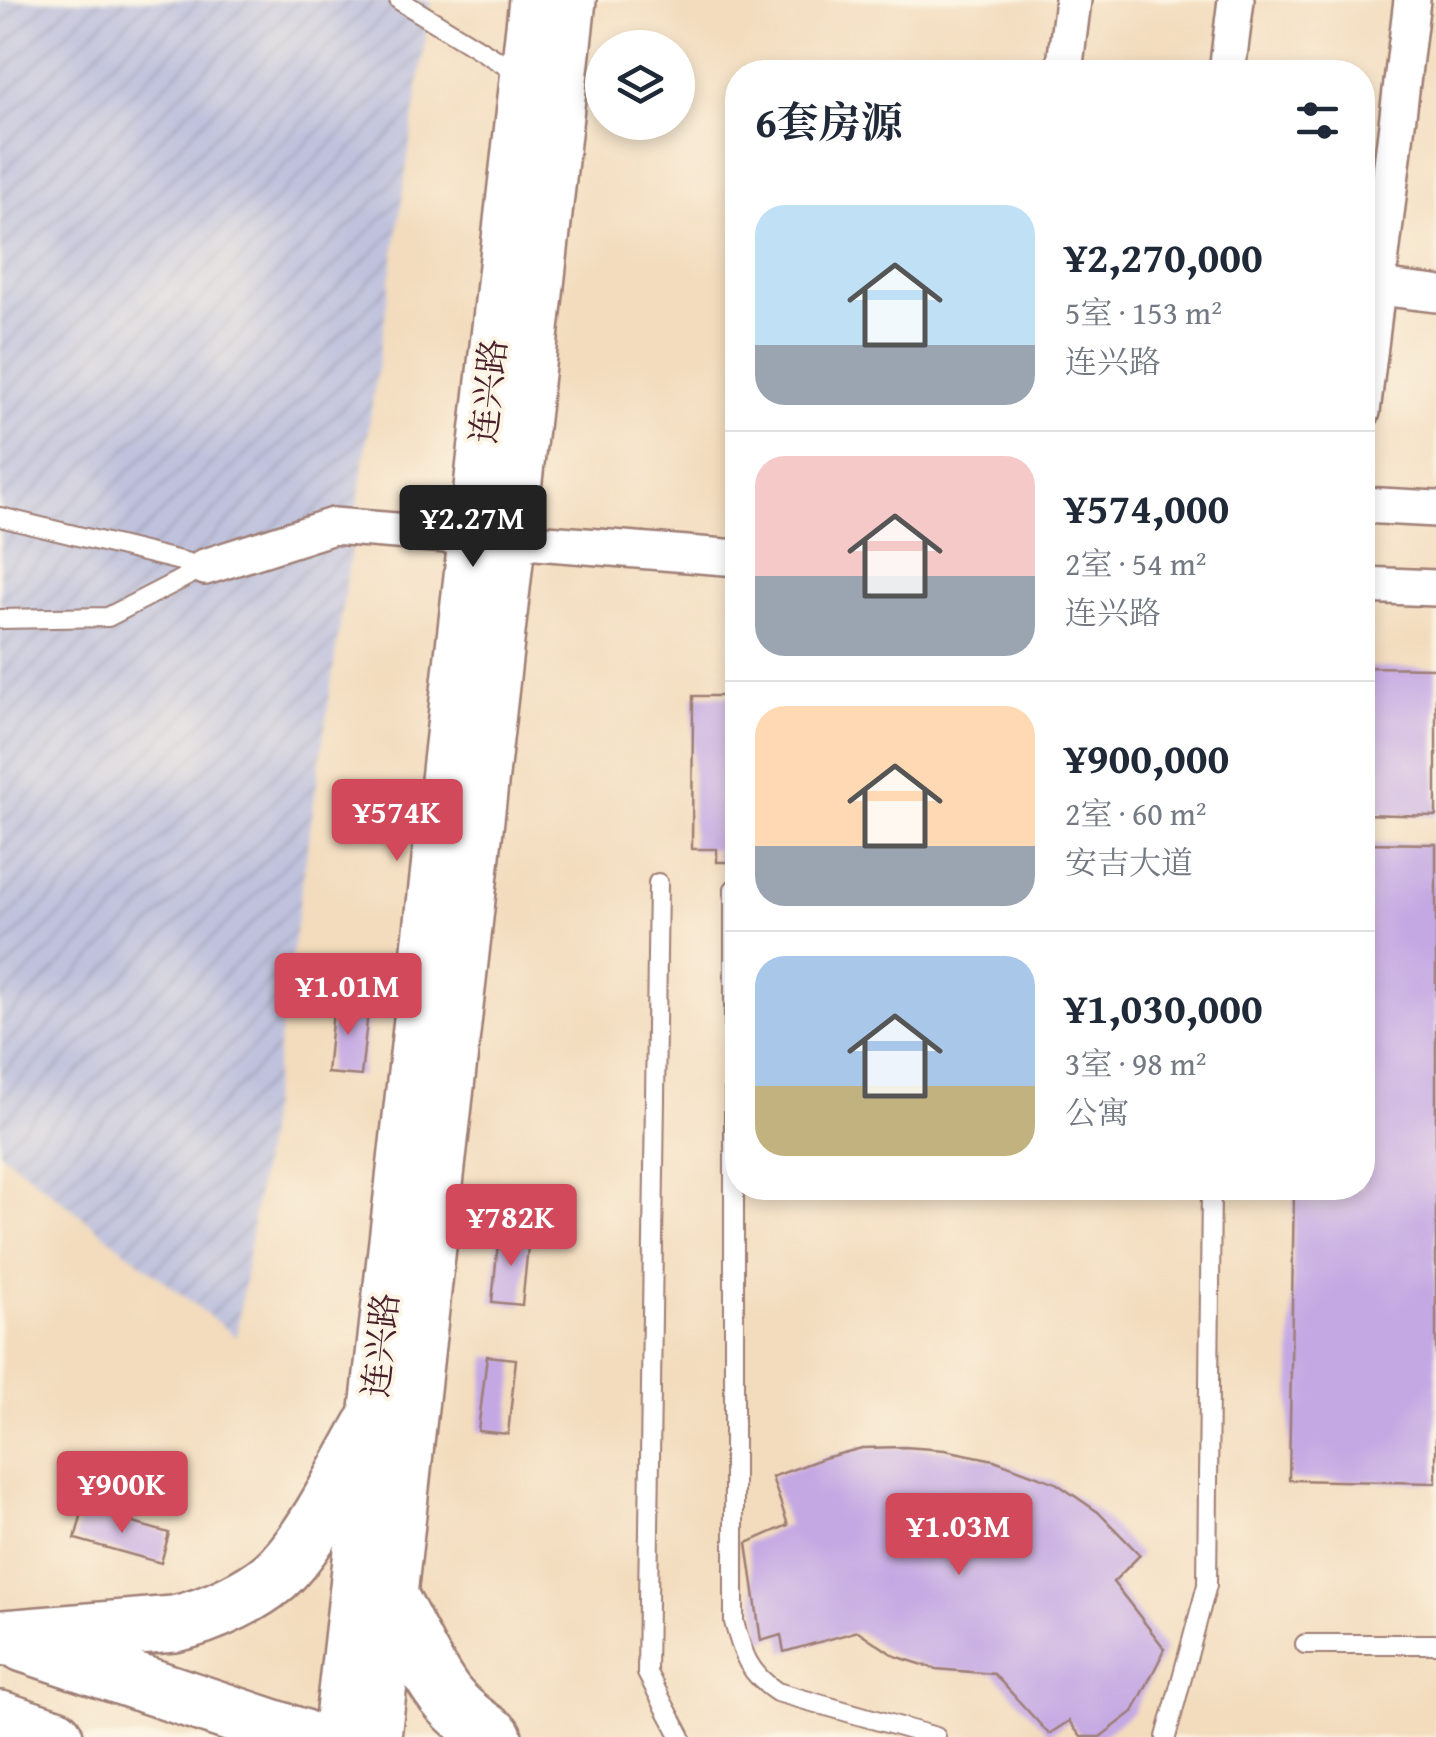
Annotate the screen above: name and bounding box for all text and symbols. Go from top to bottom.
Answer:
map controls [585,30,695,140]
button: layers [585,30,695,140]
text: 6套房源 [755,91,903,152]
icon: filters [1290,93,1345,148]
text: ¥2,270,000 [1065,226,1263,287]
icon: home [835,245,955,365]
text: 5室 · 153 m² [1065,289,1222,336]
street label: 连兴路 [457,336,519,446]
text: 连兴路 [1065,338,1161,385]
text: ¥574,000 [1065,477,1229,538]
pin: ¥2.27M [392,485,554,570]
text: ¥2.27M [422,494,524,541]
icon: home [835,496,955,616]
text: 2室 · 54 m² [1065,540,1207,587]
text: 连兴路 [1065,589,1161,636]
text: ¥900,000 [1065,727,1229,788]
icon: home [835,746,955,866]
pin: ¥574K [327,779,467,864]
text: ¥574K [354,788,440,835]
text: 2室 · 60 m² [1065,790,1207,837]
text: 安吉大道 [1065,839,1193,886]
pin: ¥1.01M [267,953,429,1038]
text: ¥1.01M [297,962,399,1009]
text: ¥1,030,000 [1065,977,1263,1038]
icon: home [835,996,955,1116]
text: 3室 · 98 m² [1065,1040,1207,1087]
text: 公寓 [1065,1089,1129,1136]
pin: ¥782K [441,1184,581,1269]
text: ¥782K [468,1193,554,1240]
street label: 连兴路 [349,1290,411,1400]
pin: ¥900K [52,1451,192,1536]
text: ¥900K [79,1460,165,1507]
pin: ¥1.03M [878,1493,1040,1578]
text: ¥1.03M [908,1502,1010,1549]

